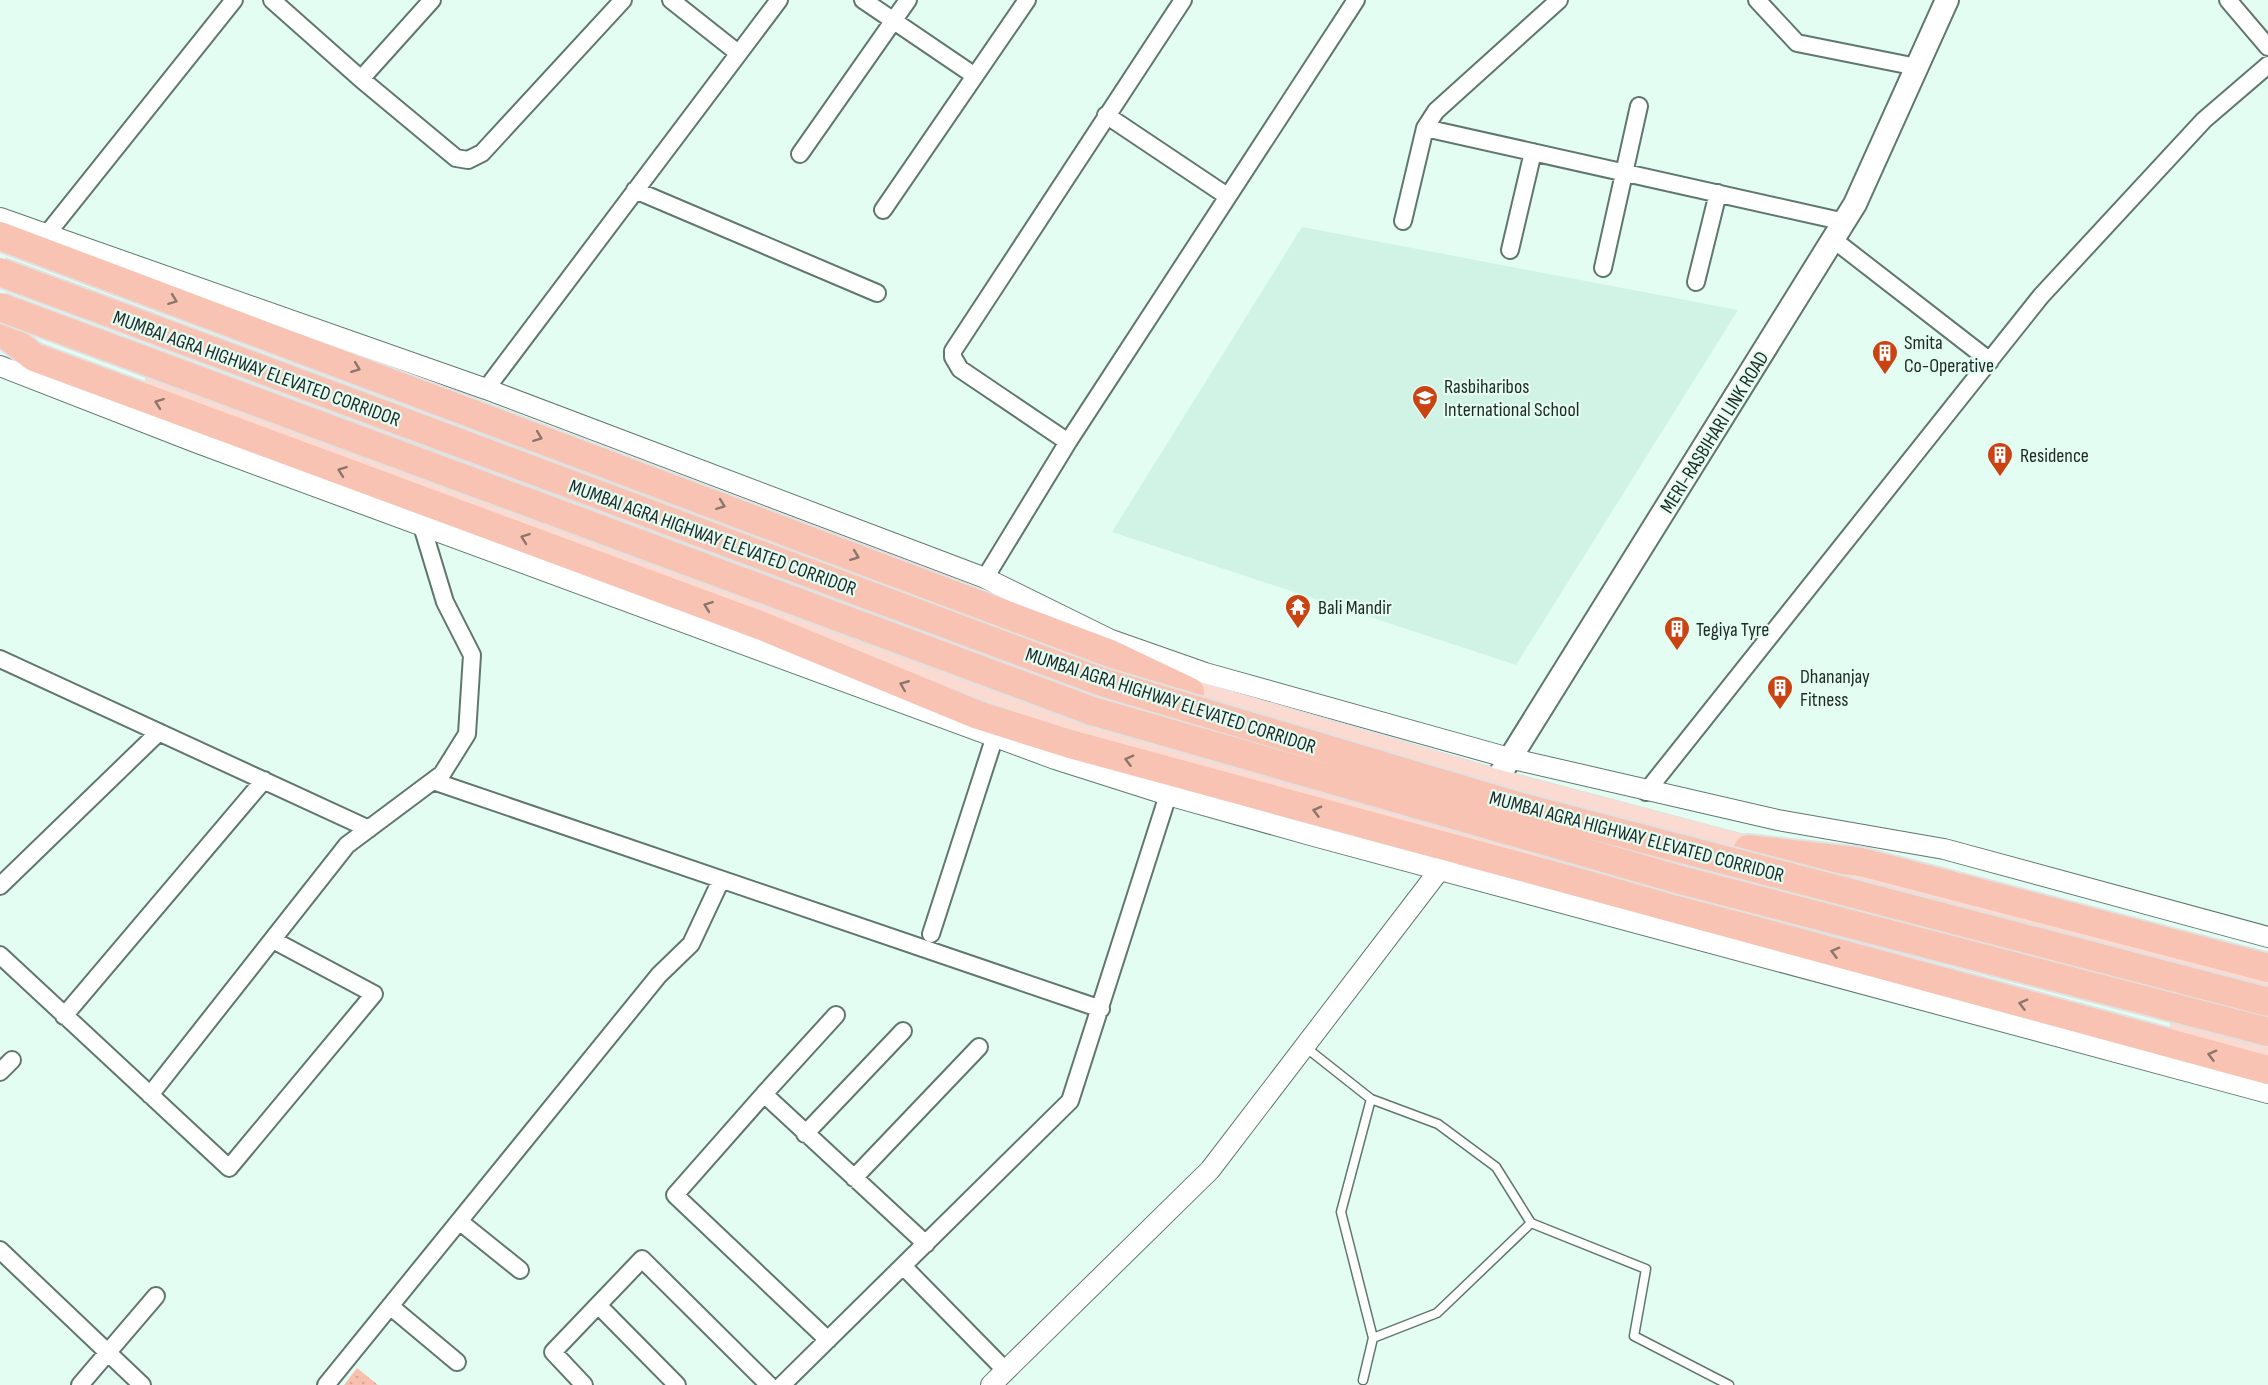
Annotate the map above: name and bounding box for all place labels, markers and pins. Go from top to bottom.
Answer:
place label: Smita Co-Operative [1904,331,1994,378]
building icon: Smita Co-Operative [1870,338,1900,376]
place label: Rasbiharibos International School [1444,375,1579,422]
school or university icon: Rasbiharibos International School [1410,383,1440,421]
building icon: Residence [1985,440,2015,478]
place label: Residence [2020,444,2089,468]
temple icon: Bali Mandir [1283,592,1313,630]
place label: Bali Mandir [1318,596,1392,620]
building icon: Tegiya Tyre [1662,614,1692,652]
place label: Tegiya Tyre [1696,618,1769,642]
place label: Dhananjay Fitness [1800,665,1870,712]
building icon: Dhananjay Fitness [1765,673,1795,711]

